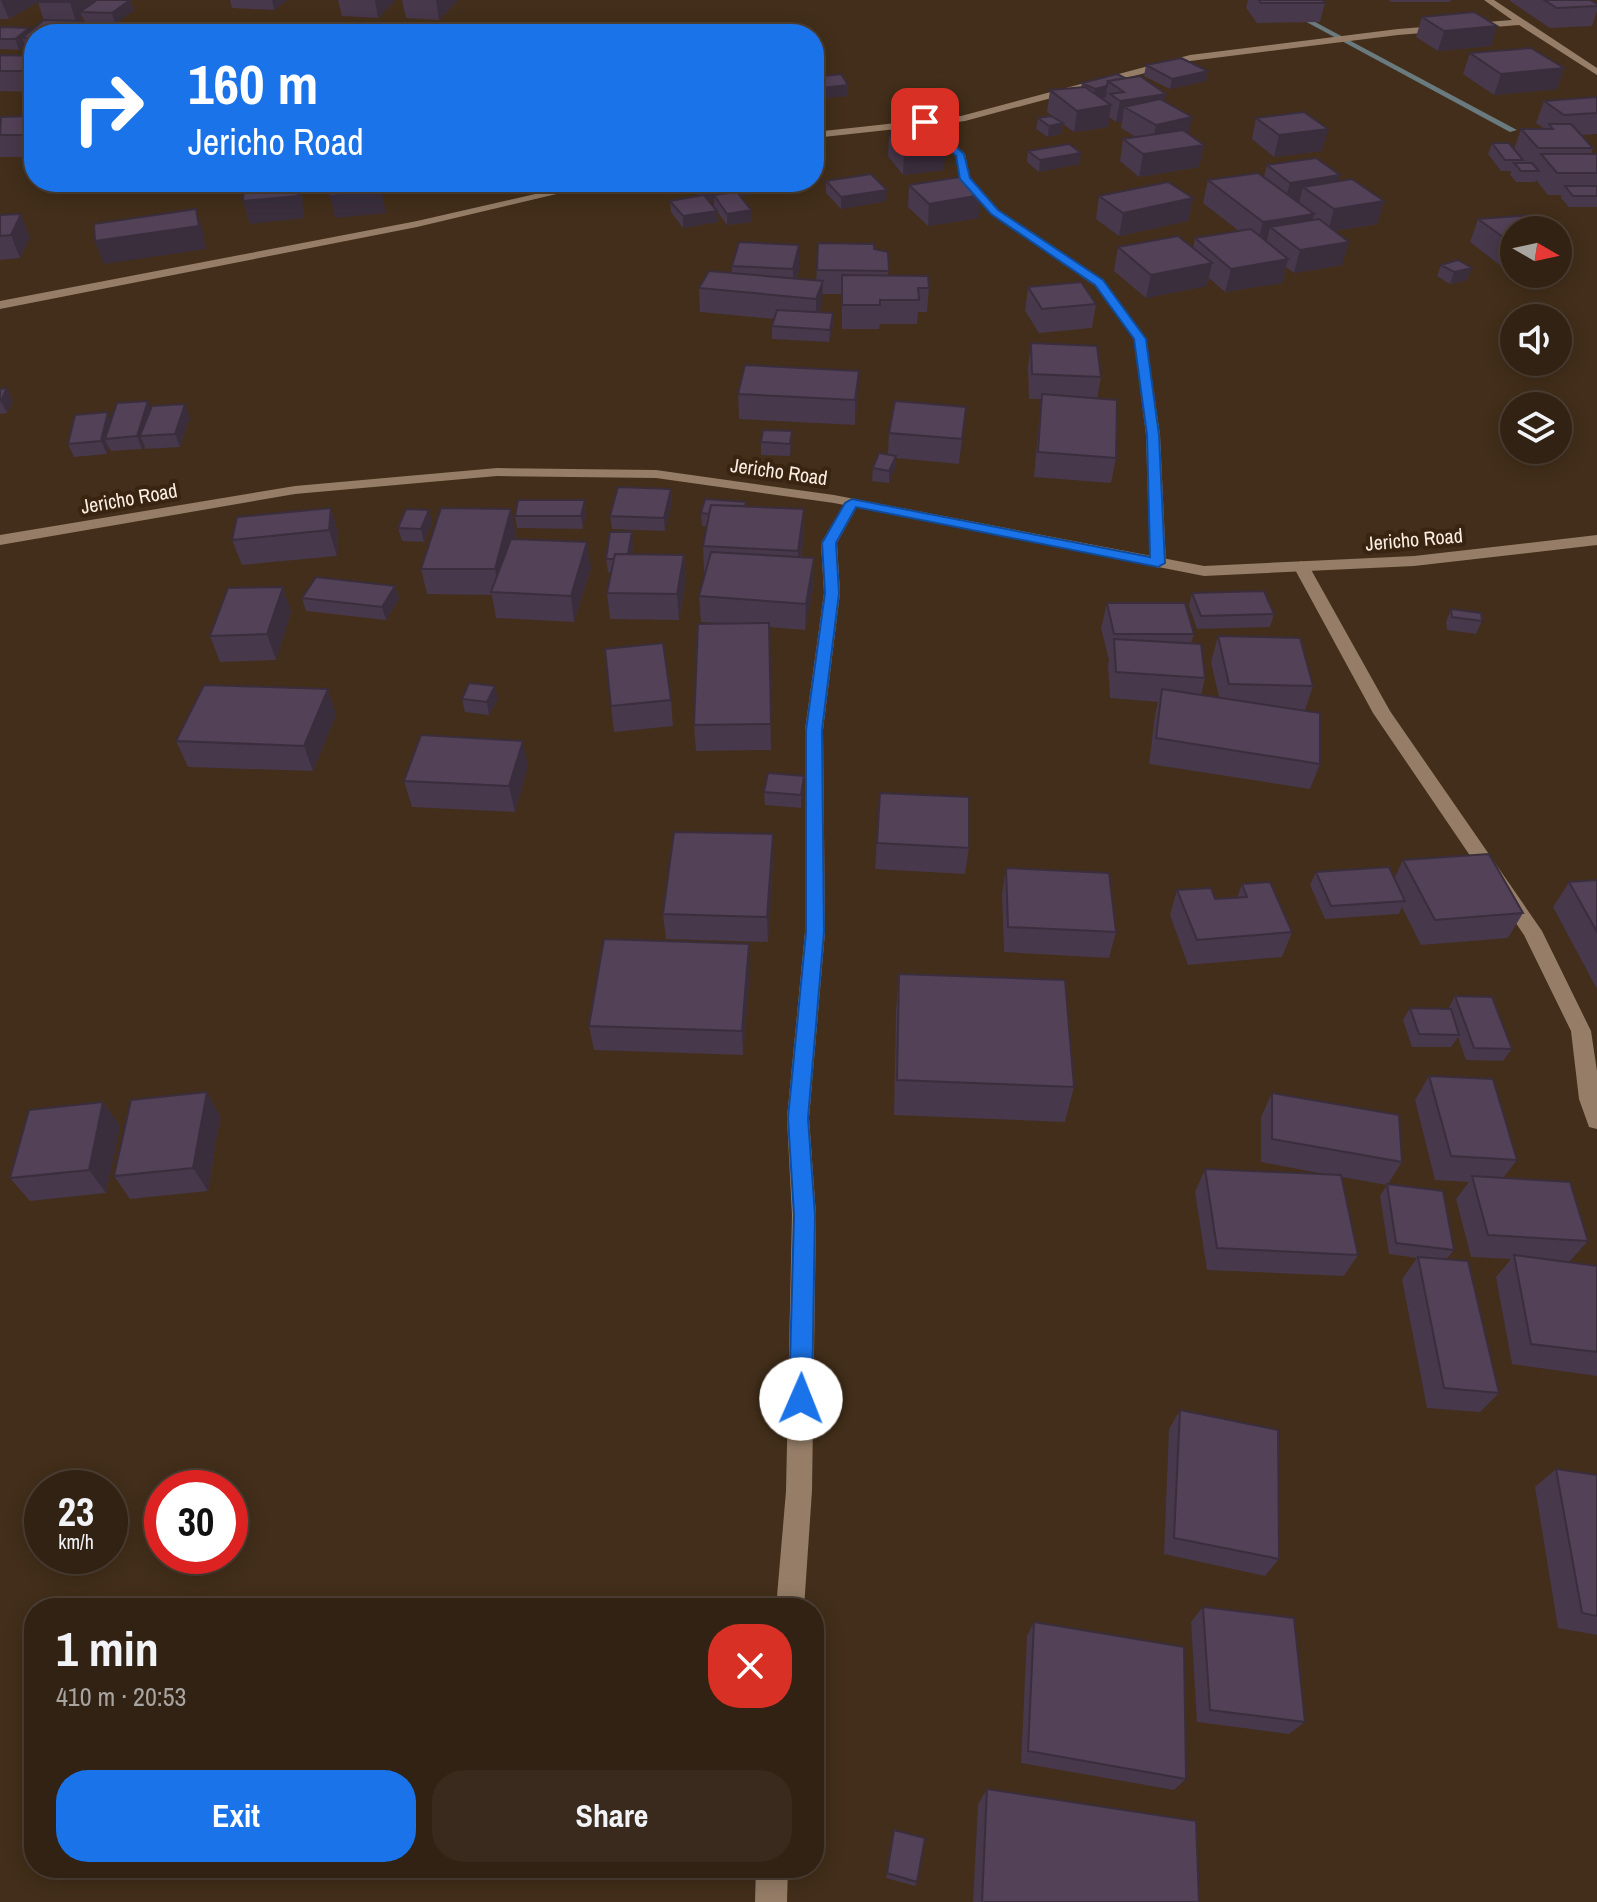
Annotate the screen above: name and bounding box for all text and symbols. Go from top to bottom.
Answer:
text: 160 m [188,46,318,121]
icon: right [56,56,160,160]
pin [891,88,959,156]
icon: arrive [903,100,947,144]
text: Jericho Road [188,118,364,166]
north arrow [1500,216,1572,288]
map controls [1500,216,1572,464]
button: sound [1500,304,1572,376]
button: layers [1500,392,1572,464]
street label: Jericho Road [729,451,829,491]
street label: Jericho Road [79,476,179,520]
street label: Jericho Road [1364,521,1464,557]
position arrow [759,1357,843,1441]
speed limit sign: 30 [144,1470,248,1574]
text: 23 [58,1485,94,1538]
text: km/h [58,1528,94,1555]
text: 1 min [56,1616,159,1681]
button: close [708,1624,792,1708]
text: 410 m · 20:53 [56,1679,186,1714]
button: Exit [56,1770,416,1862]
button: Share [432,1770,792,1862]

